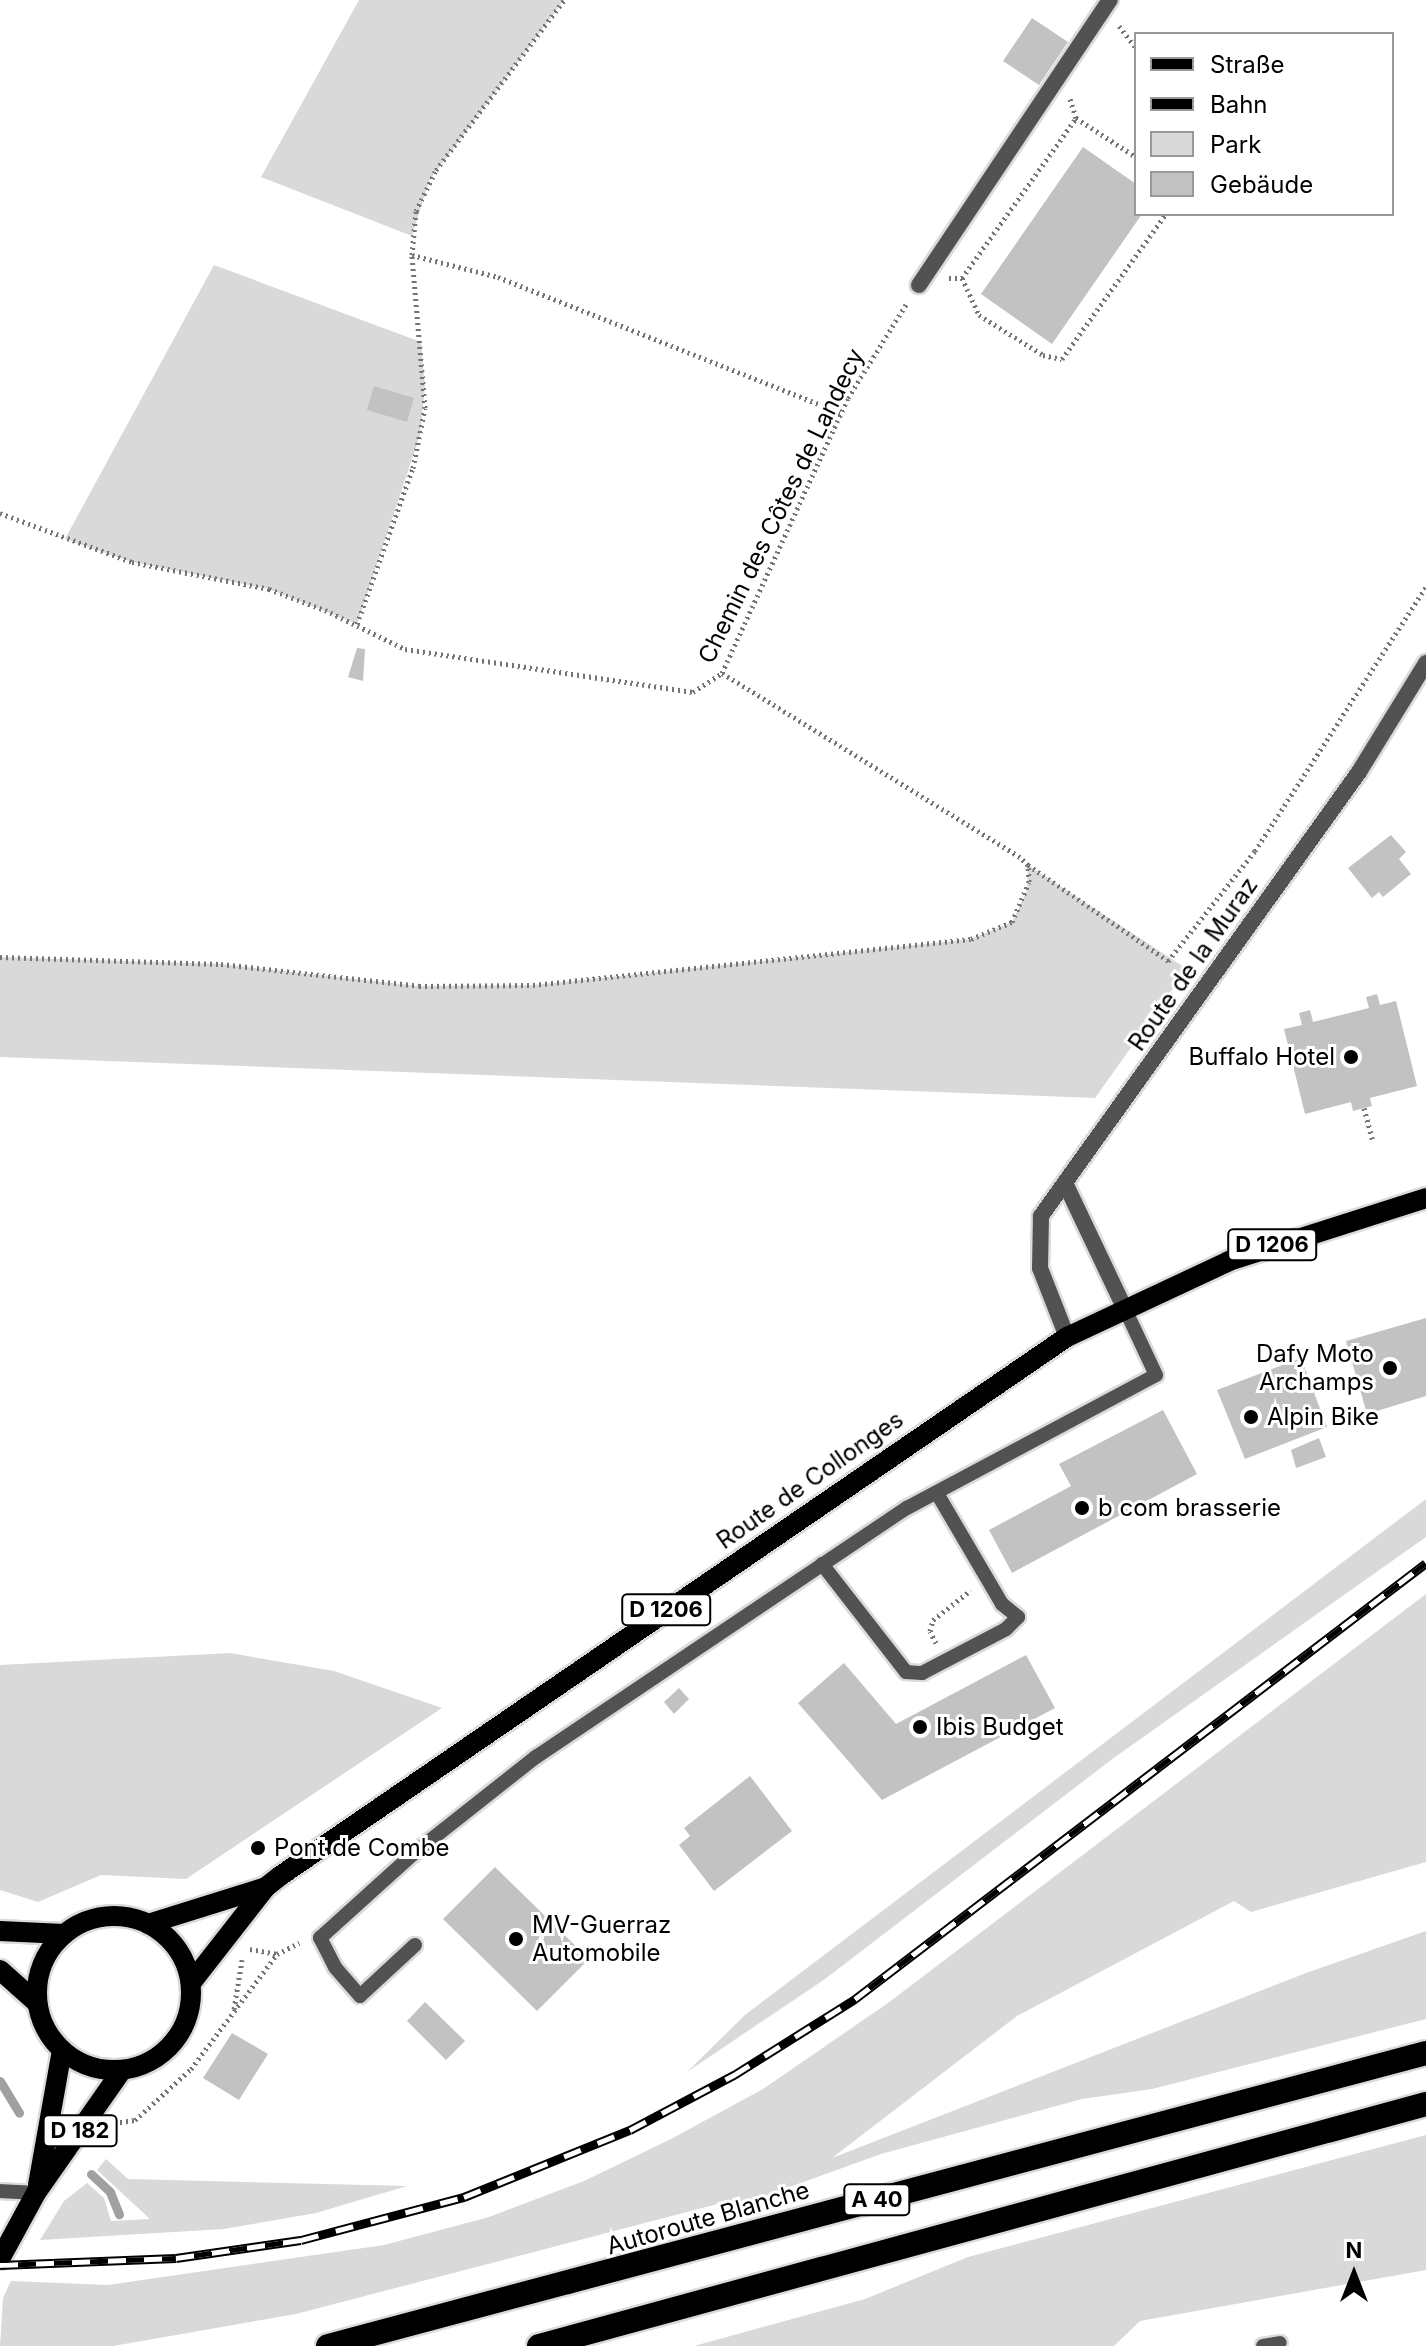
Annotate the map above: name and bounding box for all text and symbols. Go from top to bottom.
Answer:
legend [1134,32,1394,216]
text: Straße [1210,50,1285,79]
text: Bahn [1210,90,1268,119]
text: Park [1210,130,1261,159]
text: Gebäude [1210,170,1313,199]
street label: Chemin des Côtes de Landecy [692,344,870,668]
street label: Route de la Muraz [1122,872,1264,1056]
place label: Buffalo Hotel [1189,1043,1335,1071]
marker: Buffalo Hotel [1342,1048,1360,1066]
road number: D 1206 [1226,1227,1318,1263]
place label: Dafy Moto Archamps [1256,1340,1374,1396]
marker: Dafy Moto Archamps [1381,1359,1399,1377]
place label: Alpin Bike [1267,1403,1379,1431]
street label: Route de Collonges [711,1405,909,1555]
marker: Alpin Bike [1242,1408,1260,1426]
place label: b com brasserie [1098,1494,1281,1522]
marker: b com brasserie [1073,1499,1091,1517]
road number: D 1206 [620,1592,712,1628]
place label: Ibis Budget [936,1713,1064,1741]
marker: Ibis Budget [911,1718,929,1736]
place label: Pont de Combe [274,1834,449,1862]
marker: Pont de Combe [249,1839,267,1857]
place label: MV-Guerraz Automobile [532,1911,671,1967]
marker: MV-Guerraz Automobile [507,1930,525,1948]
road number: D 182 [42,2113,118,2149]
street label: Autoroute Blanche [603,2175,813,2261]
road number: A 40 [843,2182,911,2218]
north arrow [1314,2234,1394,2314]
text: N [1346,2237,1362,2263]

